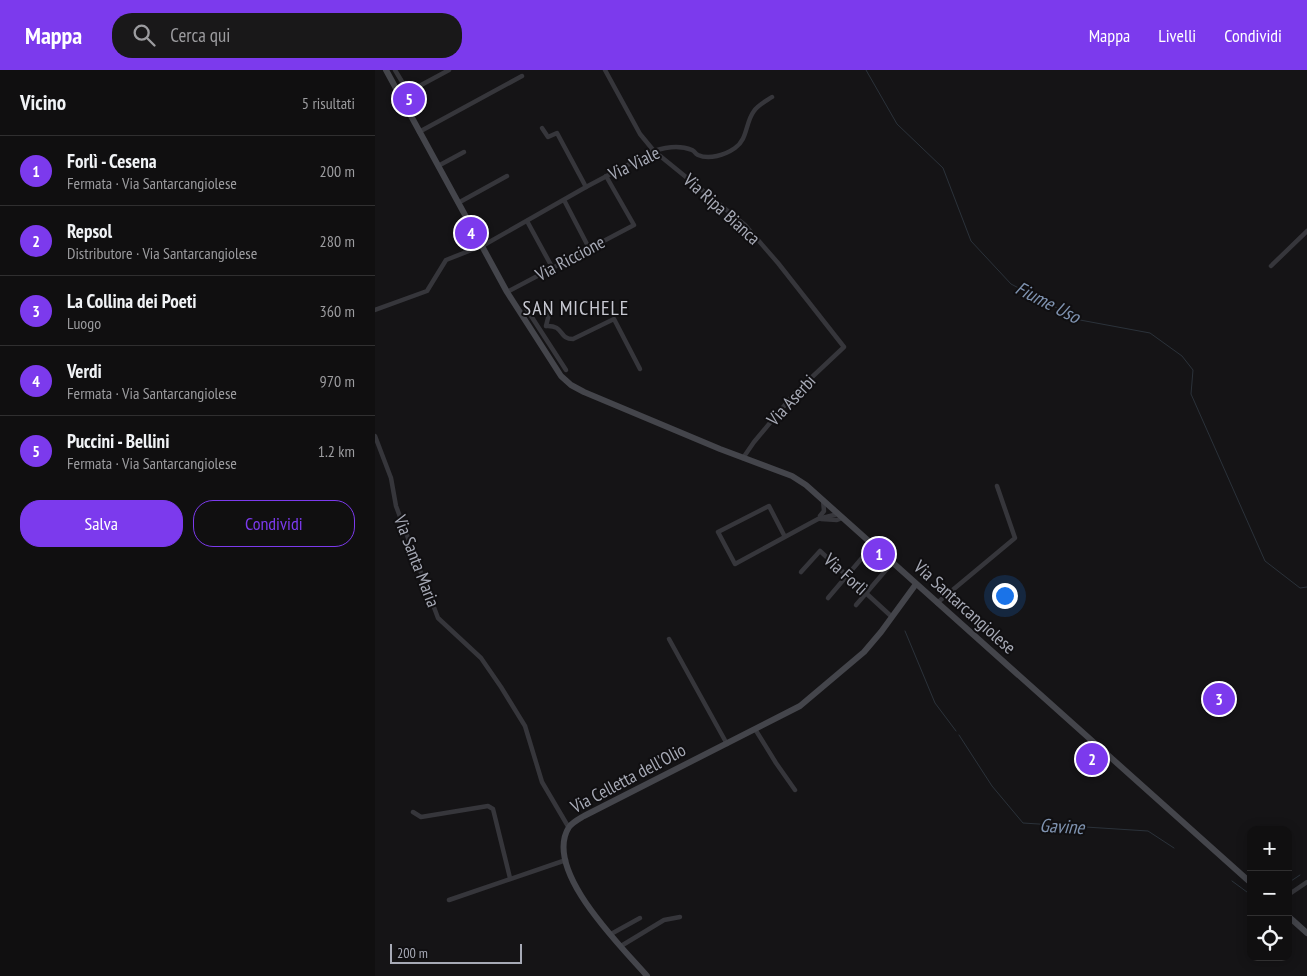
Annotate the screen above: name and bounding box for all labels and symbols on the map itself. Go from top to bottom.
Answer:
pin: 5 [393,80,425,118]
street label: Via Viale [604,141,663,186]
street label: Via Ripa Bianca [678,168,765,250]
pin: 4 [455,214,487,252]
street label: Via Riccione [530,230,609,286]
water label: Fiume Uso [1012,276,1086,329]
district label: SAN MICHELE [523,295,629,321]
street label: Via Aserbi [761,370,820,431]
street label: Via Santa Maria [389,511,445,610]
pin: 1 [863,535,895,573]
street label: Via Forlì [818,548,873,600]
street label: Via Santarcangiolese [909,555,1021,659]
your location [992,583,1018,609]
pin: 3 [1203,680,1235,718]
street label: Via Celletta dell'Olio [566,738,690,818]
pin: 2 [1076,740,1108,778]
water label: Gavine [1039,813,1086,839]
scale bar [390,941,523,964]

